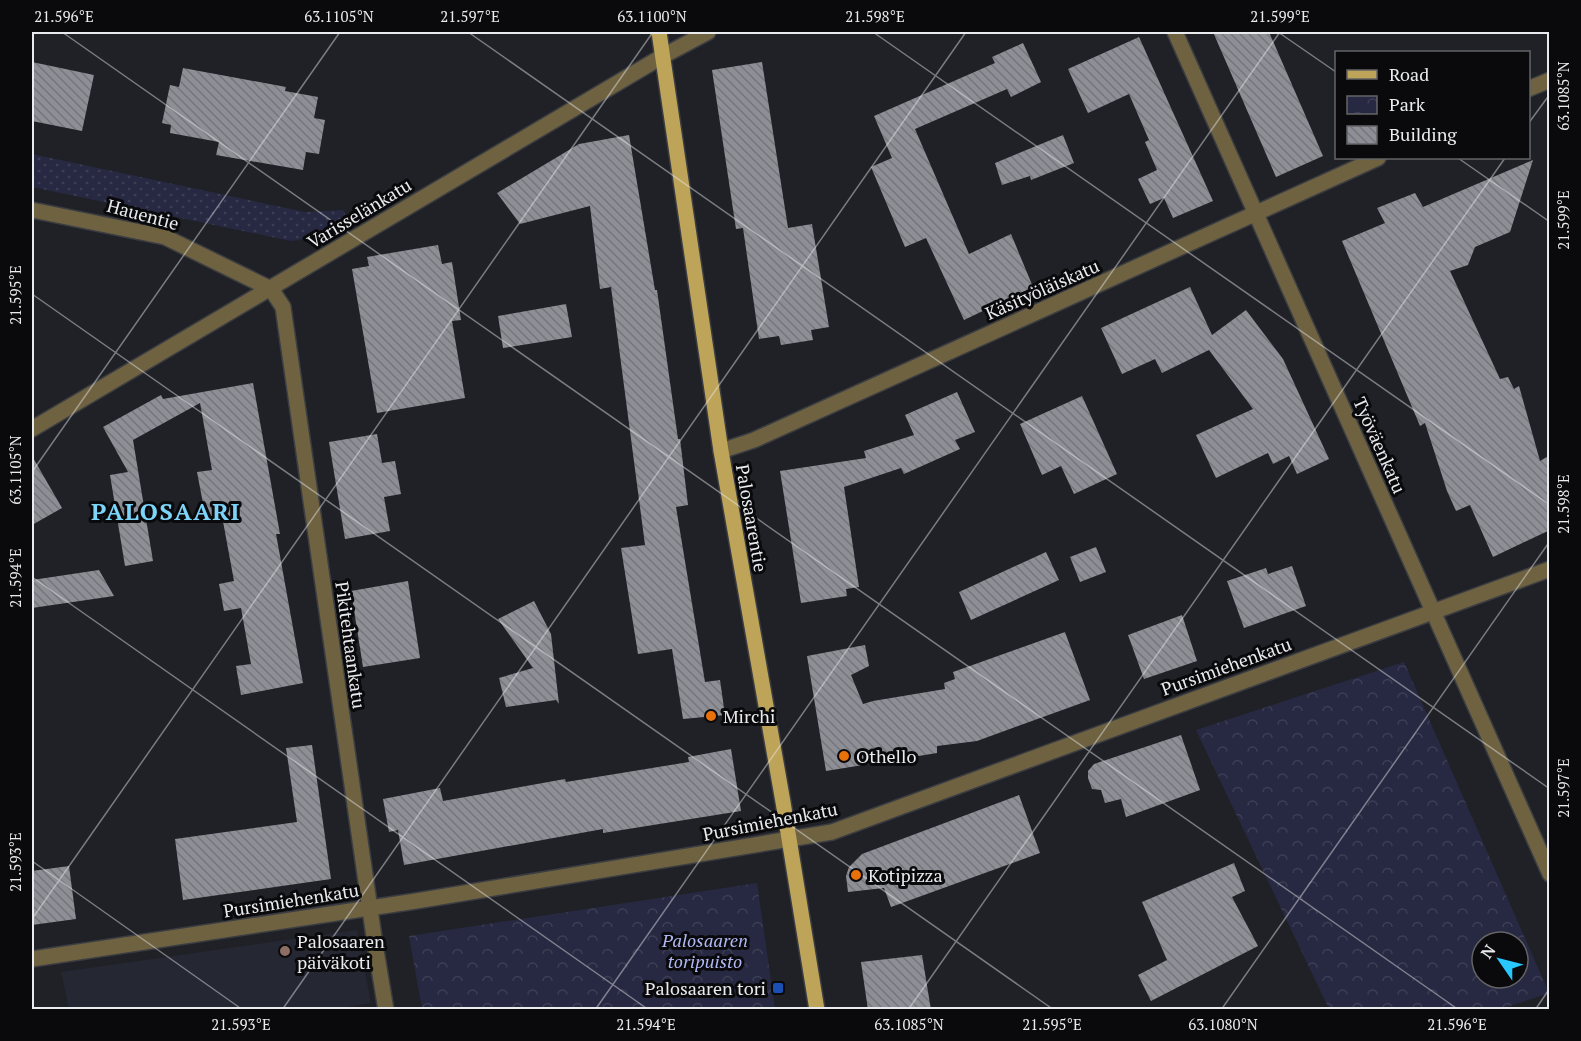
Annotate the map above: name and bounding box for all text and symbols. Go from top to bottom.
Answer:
text: 21.596°E [34,6,94,26]
text: 63.1105°N [304,6,374,26]
text: 21.597°E [440,6,500,26]
text: 63.1100°N [617,6,687,26]
text: 21.598°E [845,6,905,26]
text: 21.599°E [1250,6,1310,26]
legend [1335,51,1530,159]
text: 63.1085°N [1553,61,1573,131]
text: Road [1389,62,1429,86]
text: Park [1389,92,1426,116]
text: Building [1389,122,1457,146]
street label: Varisselänkatu [302,172,416,254]
text: 21.599°E [1553,190,1573,250]
street label: Hauentie [104,193,182,235]
street label: Käsityöläiskatu [981,253,1103,325]
text: 21.595°E [5,265,25,325]
street label: Työväenkatu [1348,393,1412,497]
text: 63.1105°N [5,435,25,505]
street label: Palosaarentie [731,462,773,574]
text: 21.598°E [1553,474,1573,534]
district label: PALOSAARI [91,495,241,527]
text: 21.594°E [5,548,25,608]
street label: Pikitehtaankatu [330,580,372,710]
street label: Pursimiehenkatu [1158,631,1294,701]
place label: Mirchi [723,704,775,728]
marker: Mirchi [704,709,718,723]
place label: Othello [856,744,916,768]
marker: Othello [837,749,851,763]
text: 21.597°E [1553,758,1573,818]
street label: Pursimiehenkatu [701,796,839,846]
text: 21.593°E [5,832,25,892]
place label: Kotipizza [868,863,942,887]
marker: Kotipizza [849,868,863,882]
street label: Pursimiehenkatu [222,877,360,923]
park label: Palosaaren toripuisto [661,928,748,973]
place label: Palosaaren päiväkoti [297,929,385,974]
north arrow [1470,930,1530,990]
text: N [1475,940,1500,963]
marker: Palosaaren päiväkoti [278,944,292,958]
place label: Palosaaren tori [645,976,766,1000]
marker: Palosaaren tori [771,981,785,995]
text: 21.593°E [211,1014,271,1034]
text: 21.594°E [616,1014,676,1034]
text: 63.1085°N [874,1014,944,1034]
text: 21.595°E [1022,1014,1082,1034]
text: 63.1080°N [1188,1014,1258,1034]
text: 21.596°E [1427,1014,1487,1034]

